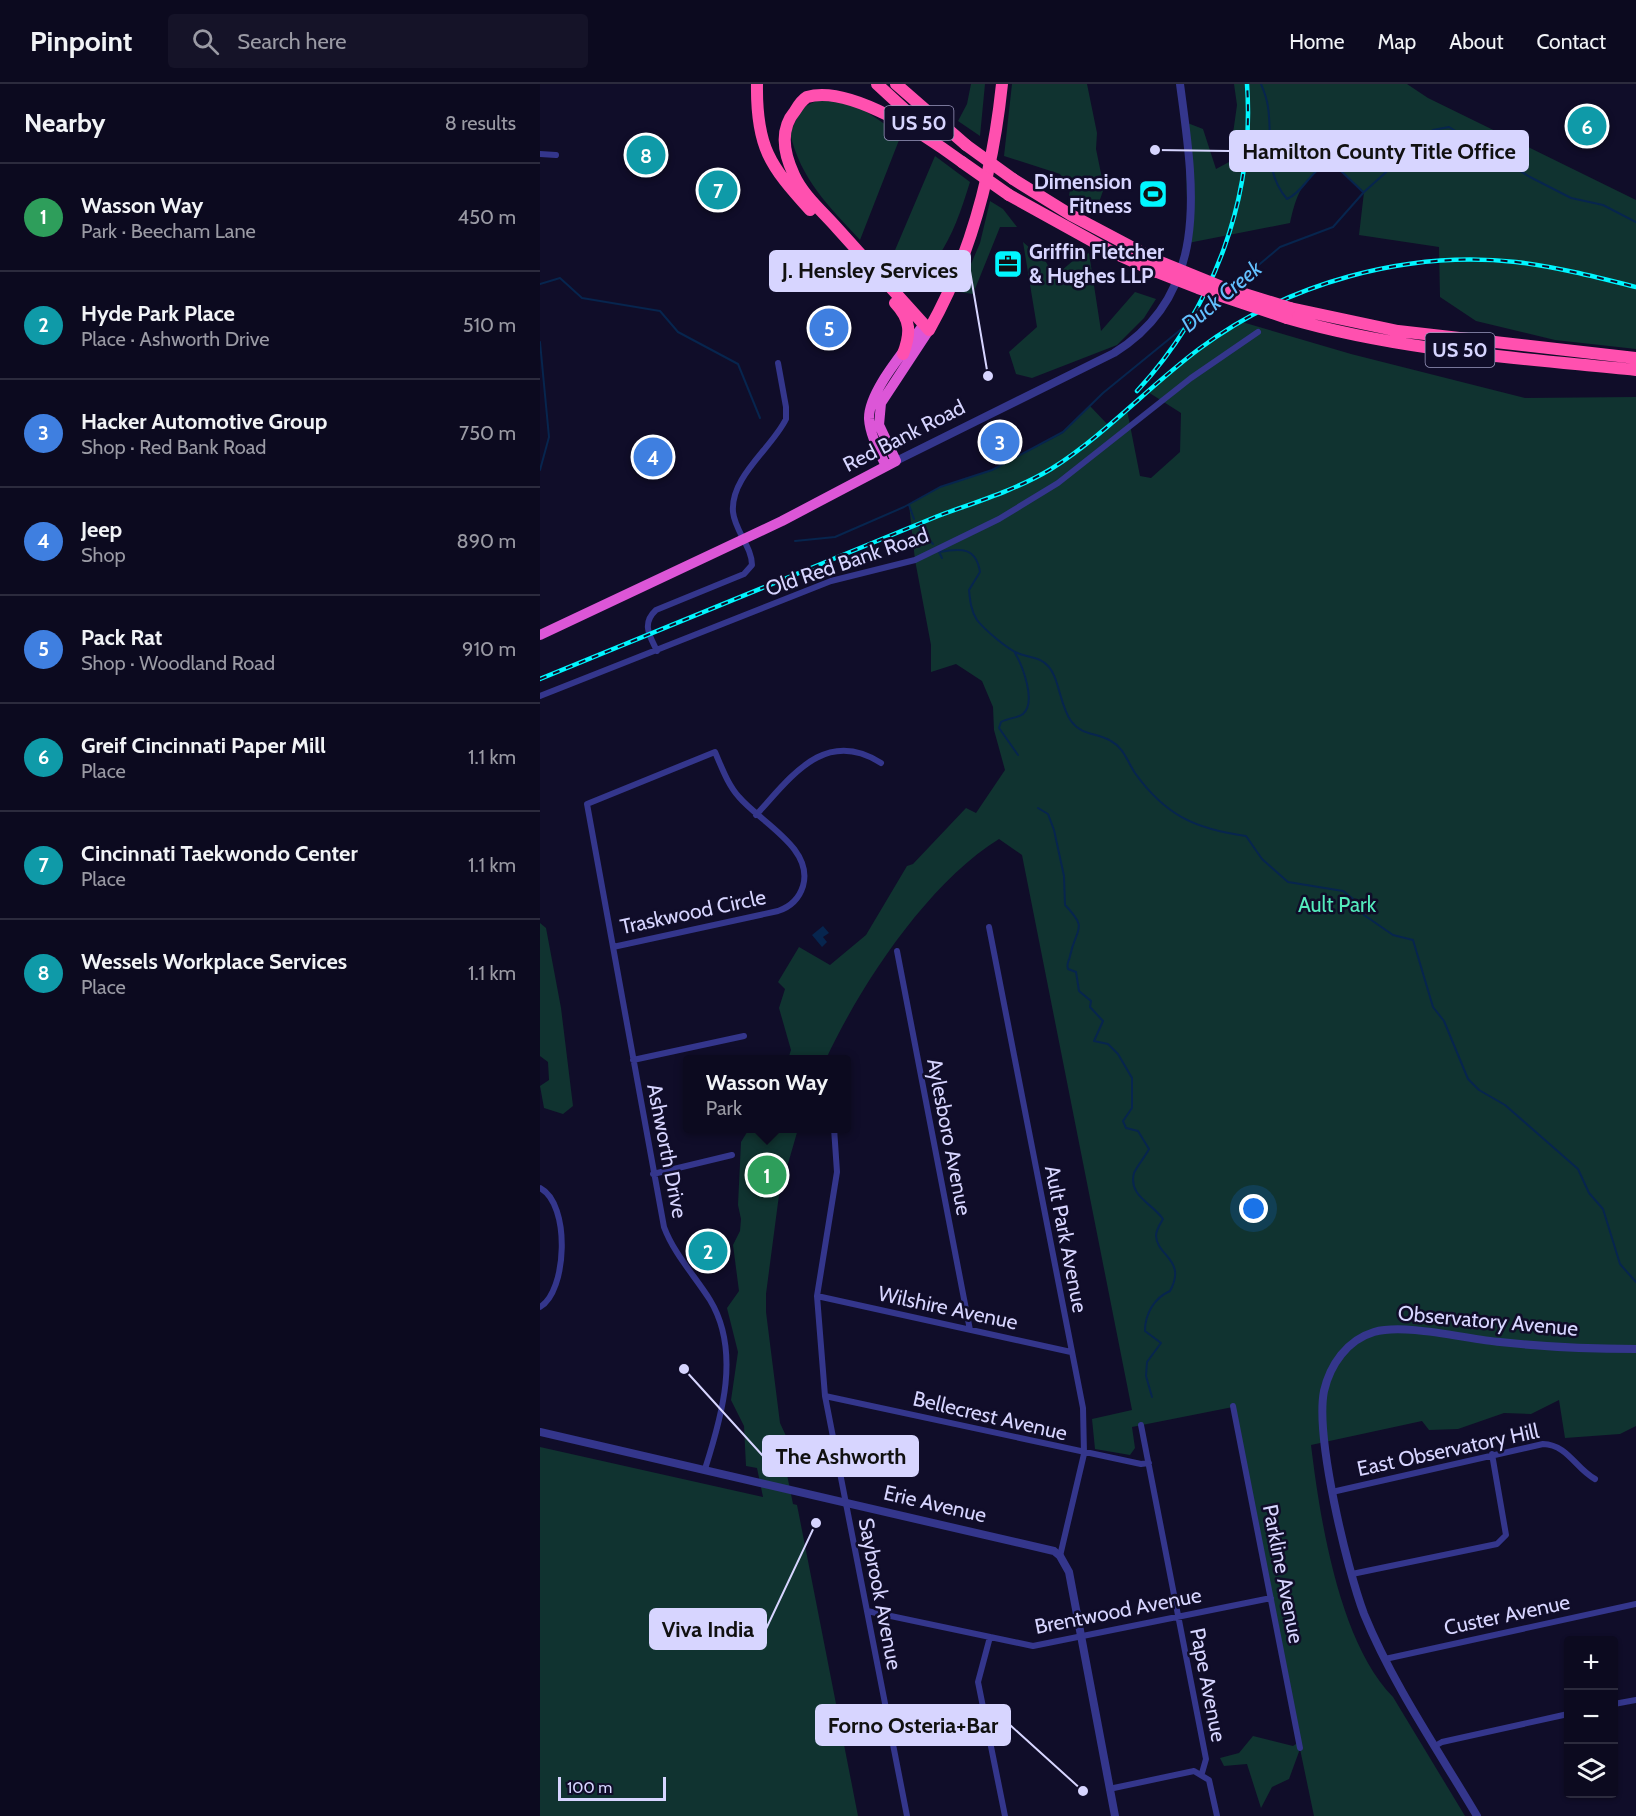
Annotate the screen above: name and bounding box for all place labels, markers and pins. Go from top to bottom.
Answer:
pin: 6 [1568,104,1606,148]
callout: Hamilton County Title Office [1230,131,1528,171]
pin: 8 [626,132,666,178]
pin: 7 [698,168,738,212]
place label: Dimension Fitness [1034,169,1132,218]
sports icon: Dimension Fitness [1137,178,1169,210]
place label: Griffin Fletcher & Hughes LLP [1029,239,1164,288]
office icon: Griffin Fletcher & Hughes LLP [992,248,1024,280]
callout: J. Hensley Services [770,251,970,291]
pin: 5 [810,306,848,350]
pin: 3 [980,420,1020,464]
pin: 4 [634,434,672,479]
pin: 1 [748,1152,786,1198]
pin: 2 [688,1228,728,1274]
callout: The Ashworth [763,1436,918,1476]
callout: Viva India [650,1609,766,1649]
callout: Forno Osteria+Bar [816,1705,1010,1745]

